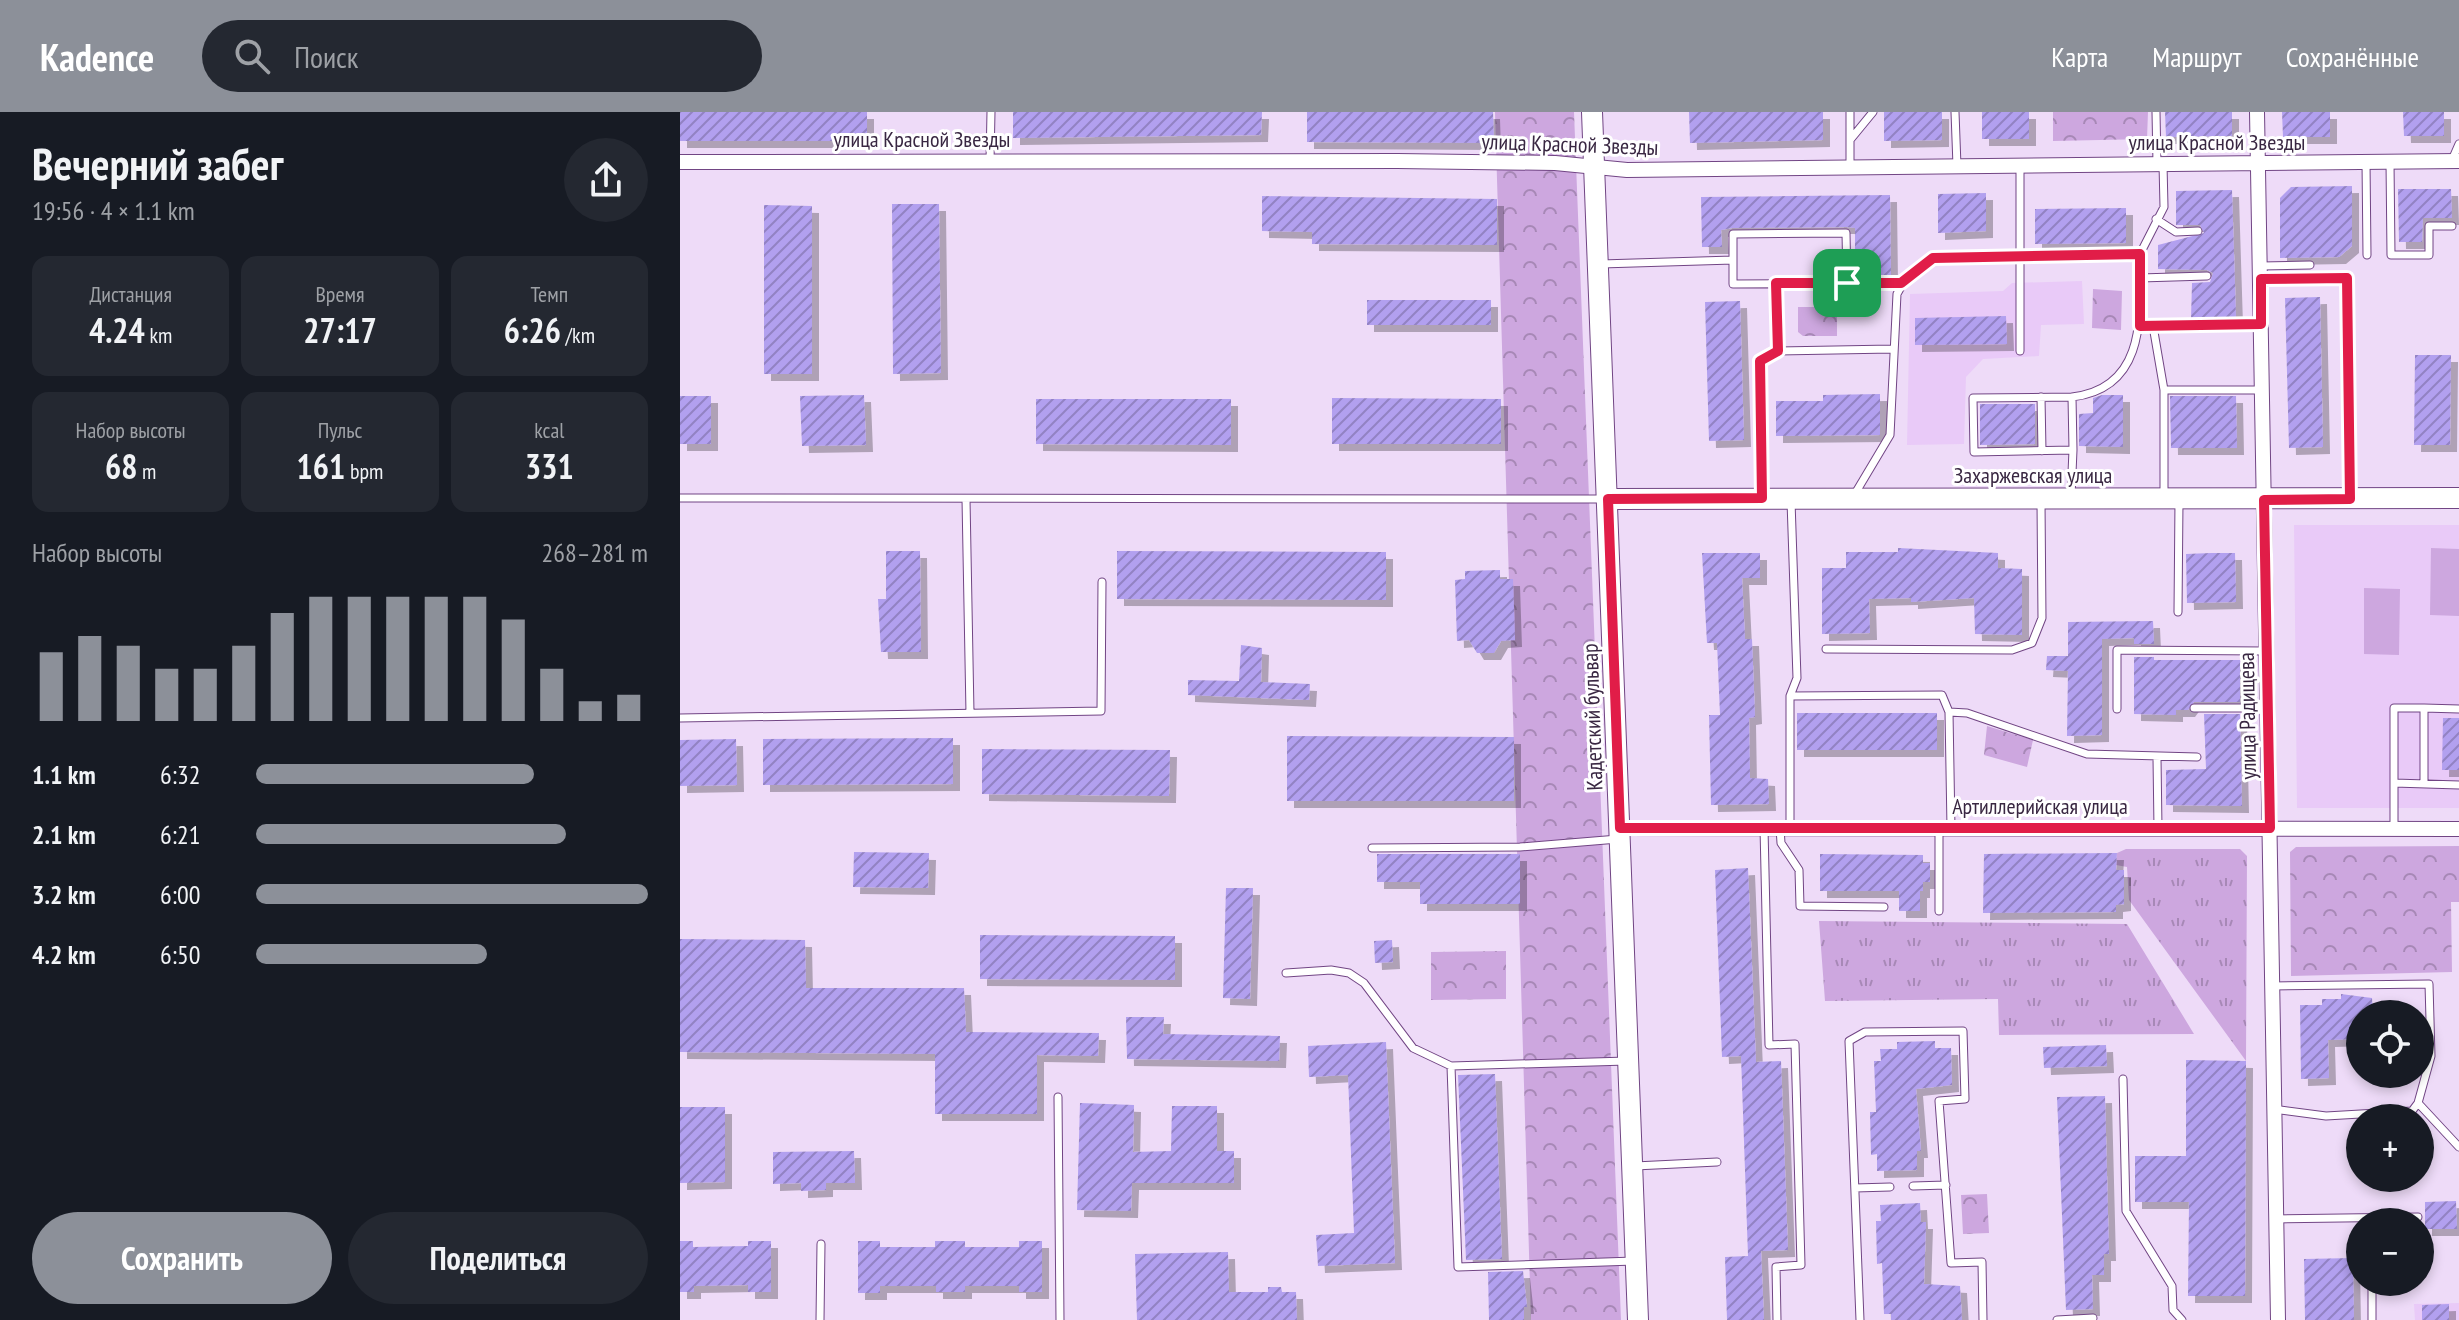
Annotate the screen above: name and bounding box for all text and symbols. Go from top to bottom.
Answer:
search box [202,20,762,92]
text: Kadence [40,32,154,81]
icon: search [230,34,274,78]
text: Поиск [294,37,358,76]
text: Карта [2051,38,2108,75]
text: Маршрут [2152,38,2242,75]
text: Сохранённые [2286,38,2419,75]
street label: улица Красной Звезды [834,125,1010,153]
street label: улица Красной Звезды [1481,127,1659,161]
street label: улица Красной Звезды [2129,128,2305,156]
text: Вечерний забег [32,135,283,192]
button: share [564,138,648,222]
text: 19:56 · 4 × 1.1 km [32,194,195,227]
pin [1813,249,1881,317]
icon: arrive [1825,261,1869,305]
text: Дистанция [89,280,172,308]
text: Время [315,280,365,308]
text: Темп [531,280,568,308]
text: 4.24 [89,308,145,352]
text: 27:17 [303,308,377,352]
text: 6:26 [504,308,561,352]
text: km [145,321,172,349]
text: /km [561,321,595,349]
text: Набор высоты [76,416,186,444]
text: Пульс [318,416,362,444]
text: kcal [534,416,564,444]
text: 68 [105,444,137,488]
text: 161 [297,444,345,488]
text: 331 [525,444,574,488]
text: m [137,457,156,485]
text: bpm [345,457,383,485]
street label: Захаржевская улица [1954,461,2112,489]
text: Набор высоты [32,536,162,569]
text: 268–281 m [542,536,648,569]
street label: Кадетский бульвар [1575,643,1609,791]
street label: улица Радищева [2232,652,2262,780]
text: 1.1 km [32,758,96,791]
text: 6:32 [160,758,200,791]
street label: Артиллерийская улица [1952,792,2128,820]
text: 2.1 km [32,818,96,851]
text: 6:21 [160,818,200,851]
text: 3.2 km [32,878,96,911]
text: 6:00 [160,878,200,911]
text: 4.2 km [32,938,96,971]
text: 6:50 [160,938,200,971]
map controls [2346,1000,2434,1296]
button: locate [2346,1000,2434,1088]
button: + [2346,1104,2434,1192]
button: − [2346,1208,2434,1296]
button: Сохранить [32,1212,332,1304]
button: Поделиться [348,1212,648,1304]

